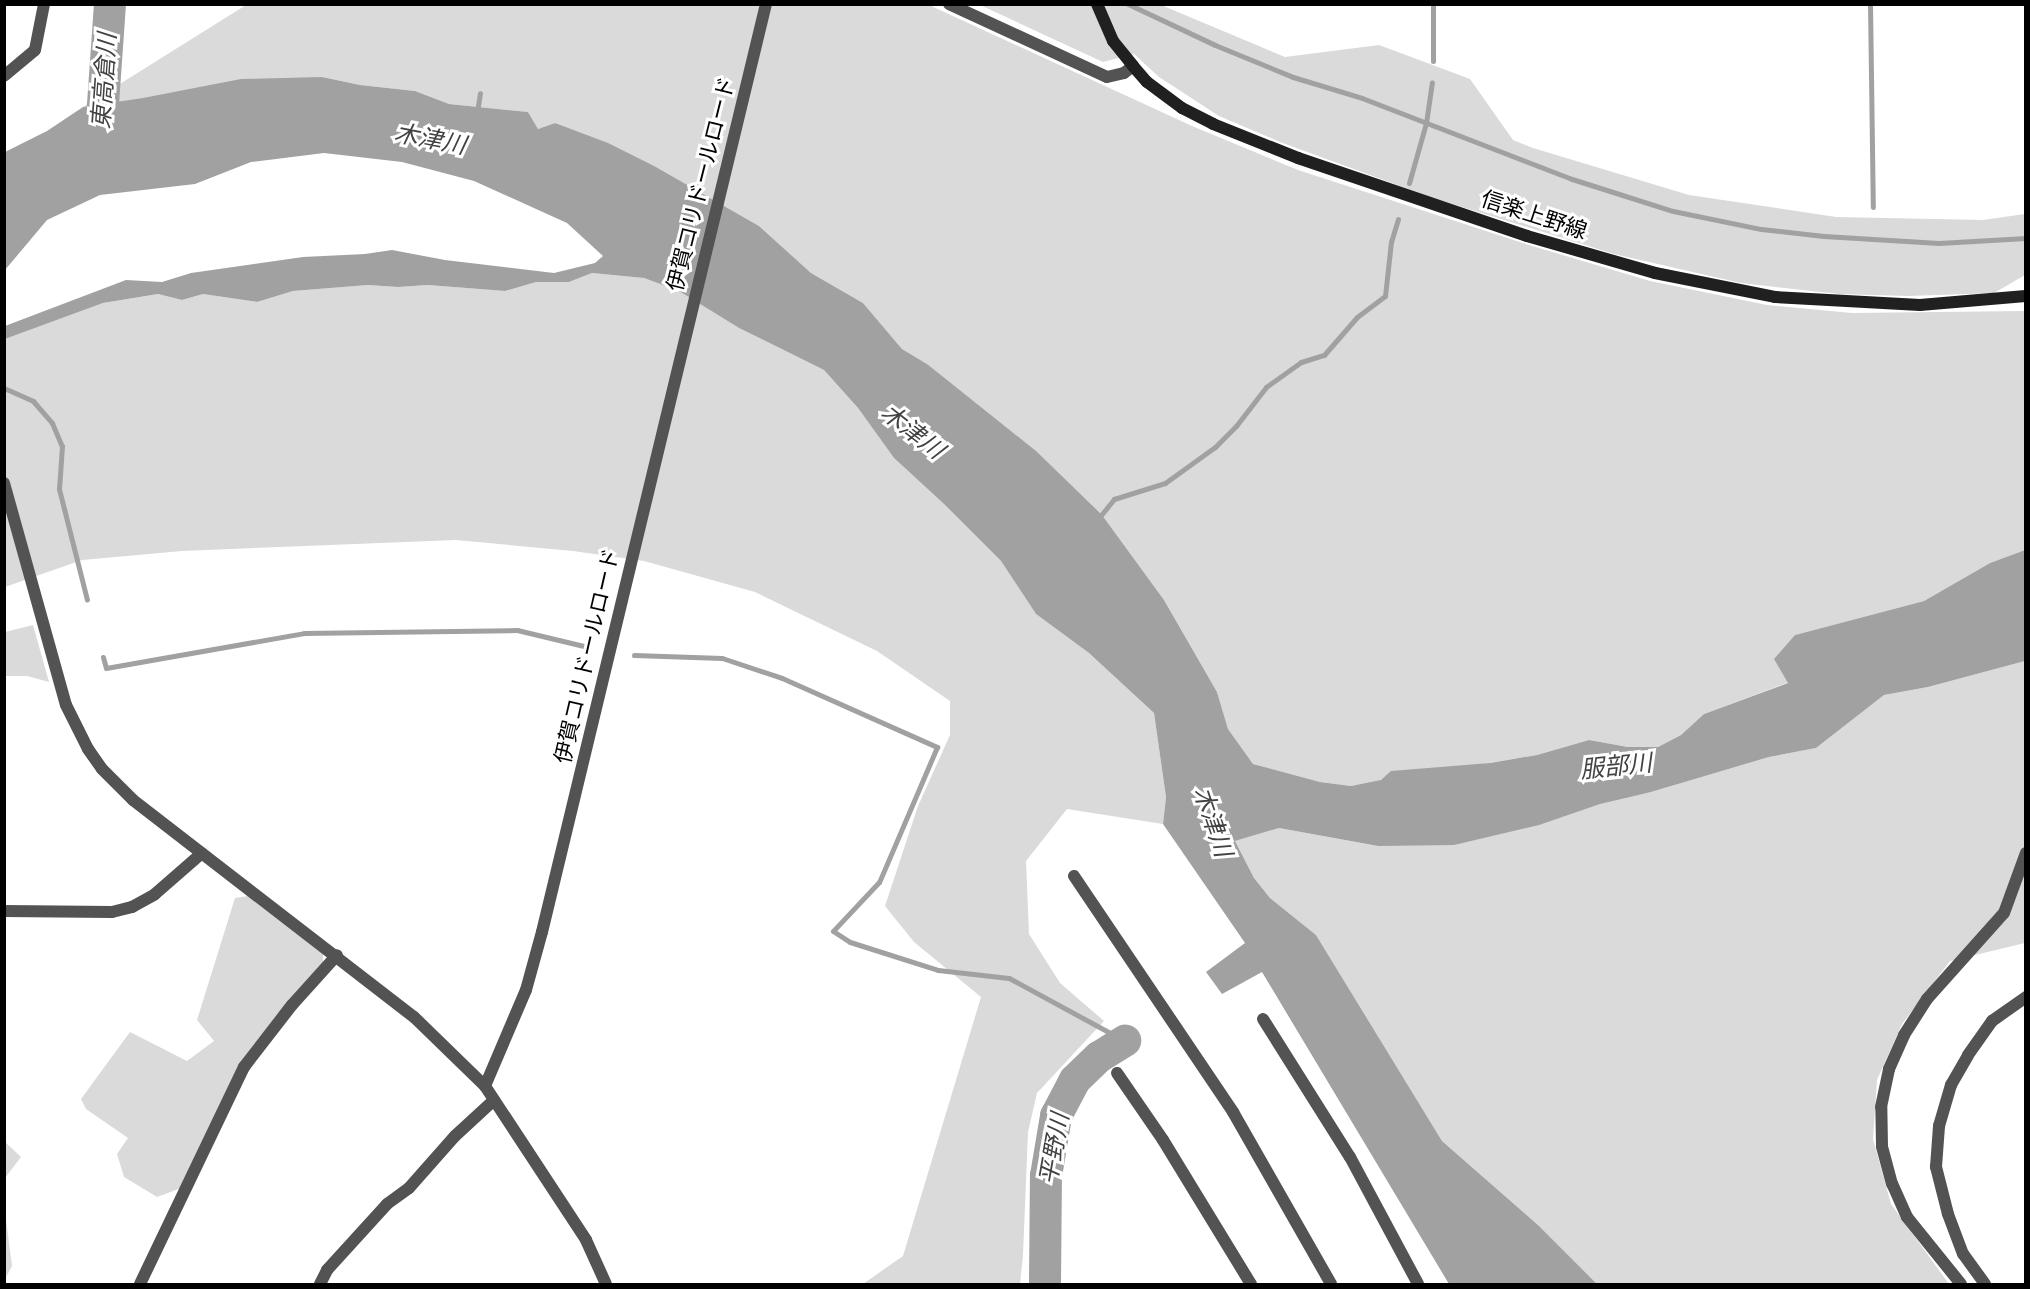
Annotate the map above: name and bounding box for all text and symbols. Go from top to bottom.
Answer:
water label: 東高倉川 [87,32,123,130]
street label: 伊賀コリドールロード [662,74,740,294]
water label: 木津川 [392,119,468,161]
street label: 信楽上野線 [1478,185,1590,245]
water label: 木津川 [875,398,949,466]
street label: 伊賀コリドールロード [549,546,625,766]
water label: 服部川 [1579,749,1653,785]
water label: 木津川 [1187,783,1237,861]
water label: 平野川 [1035,1111,1075,1187]

